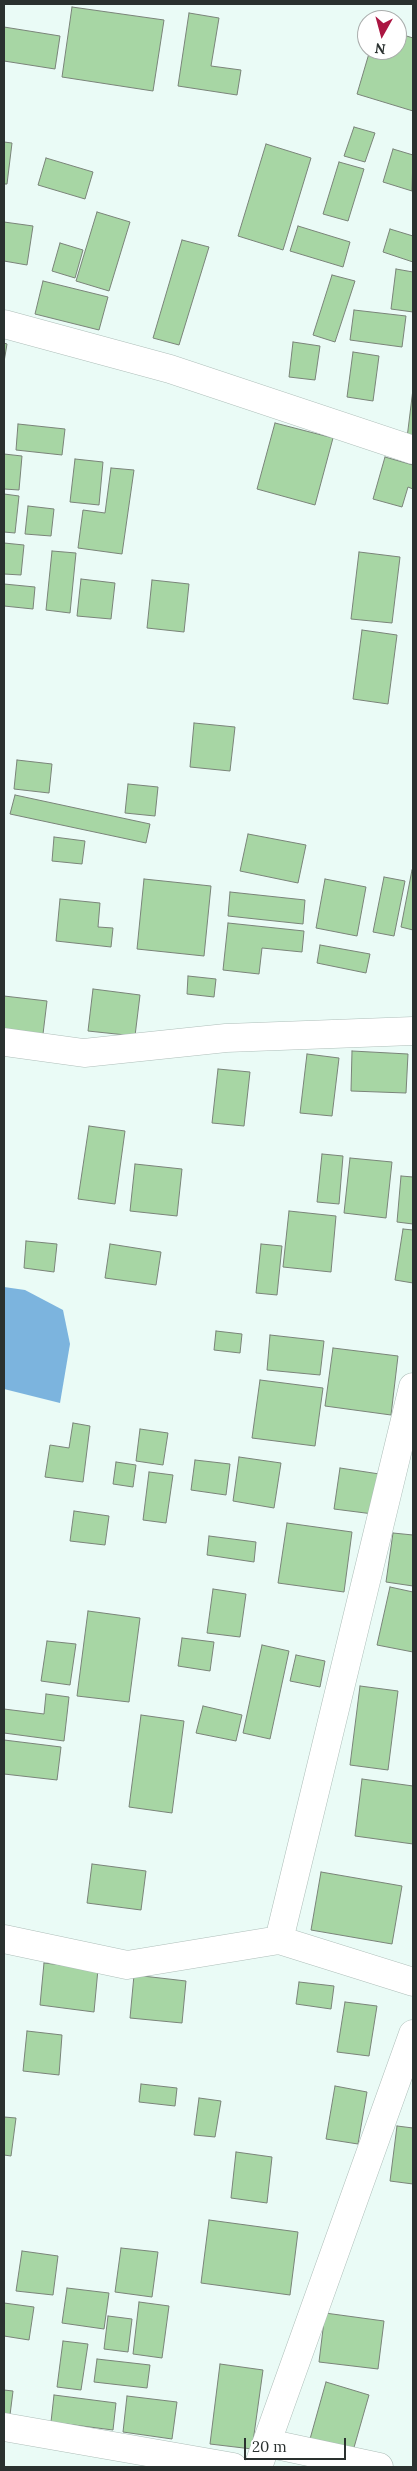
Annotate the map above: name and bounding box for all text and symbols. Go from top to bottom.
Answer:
north arrow [357,10,407,60]
text: N [374,39,387,58]
scale bar [247,2428,350,2460]
text: 20 m [252,2437,287,2456]

